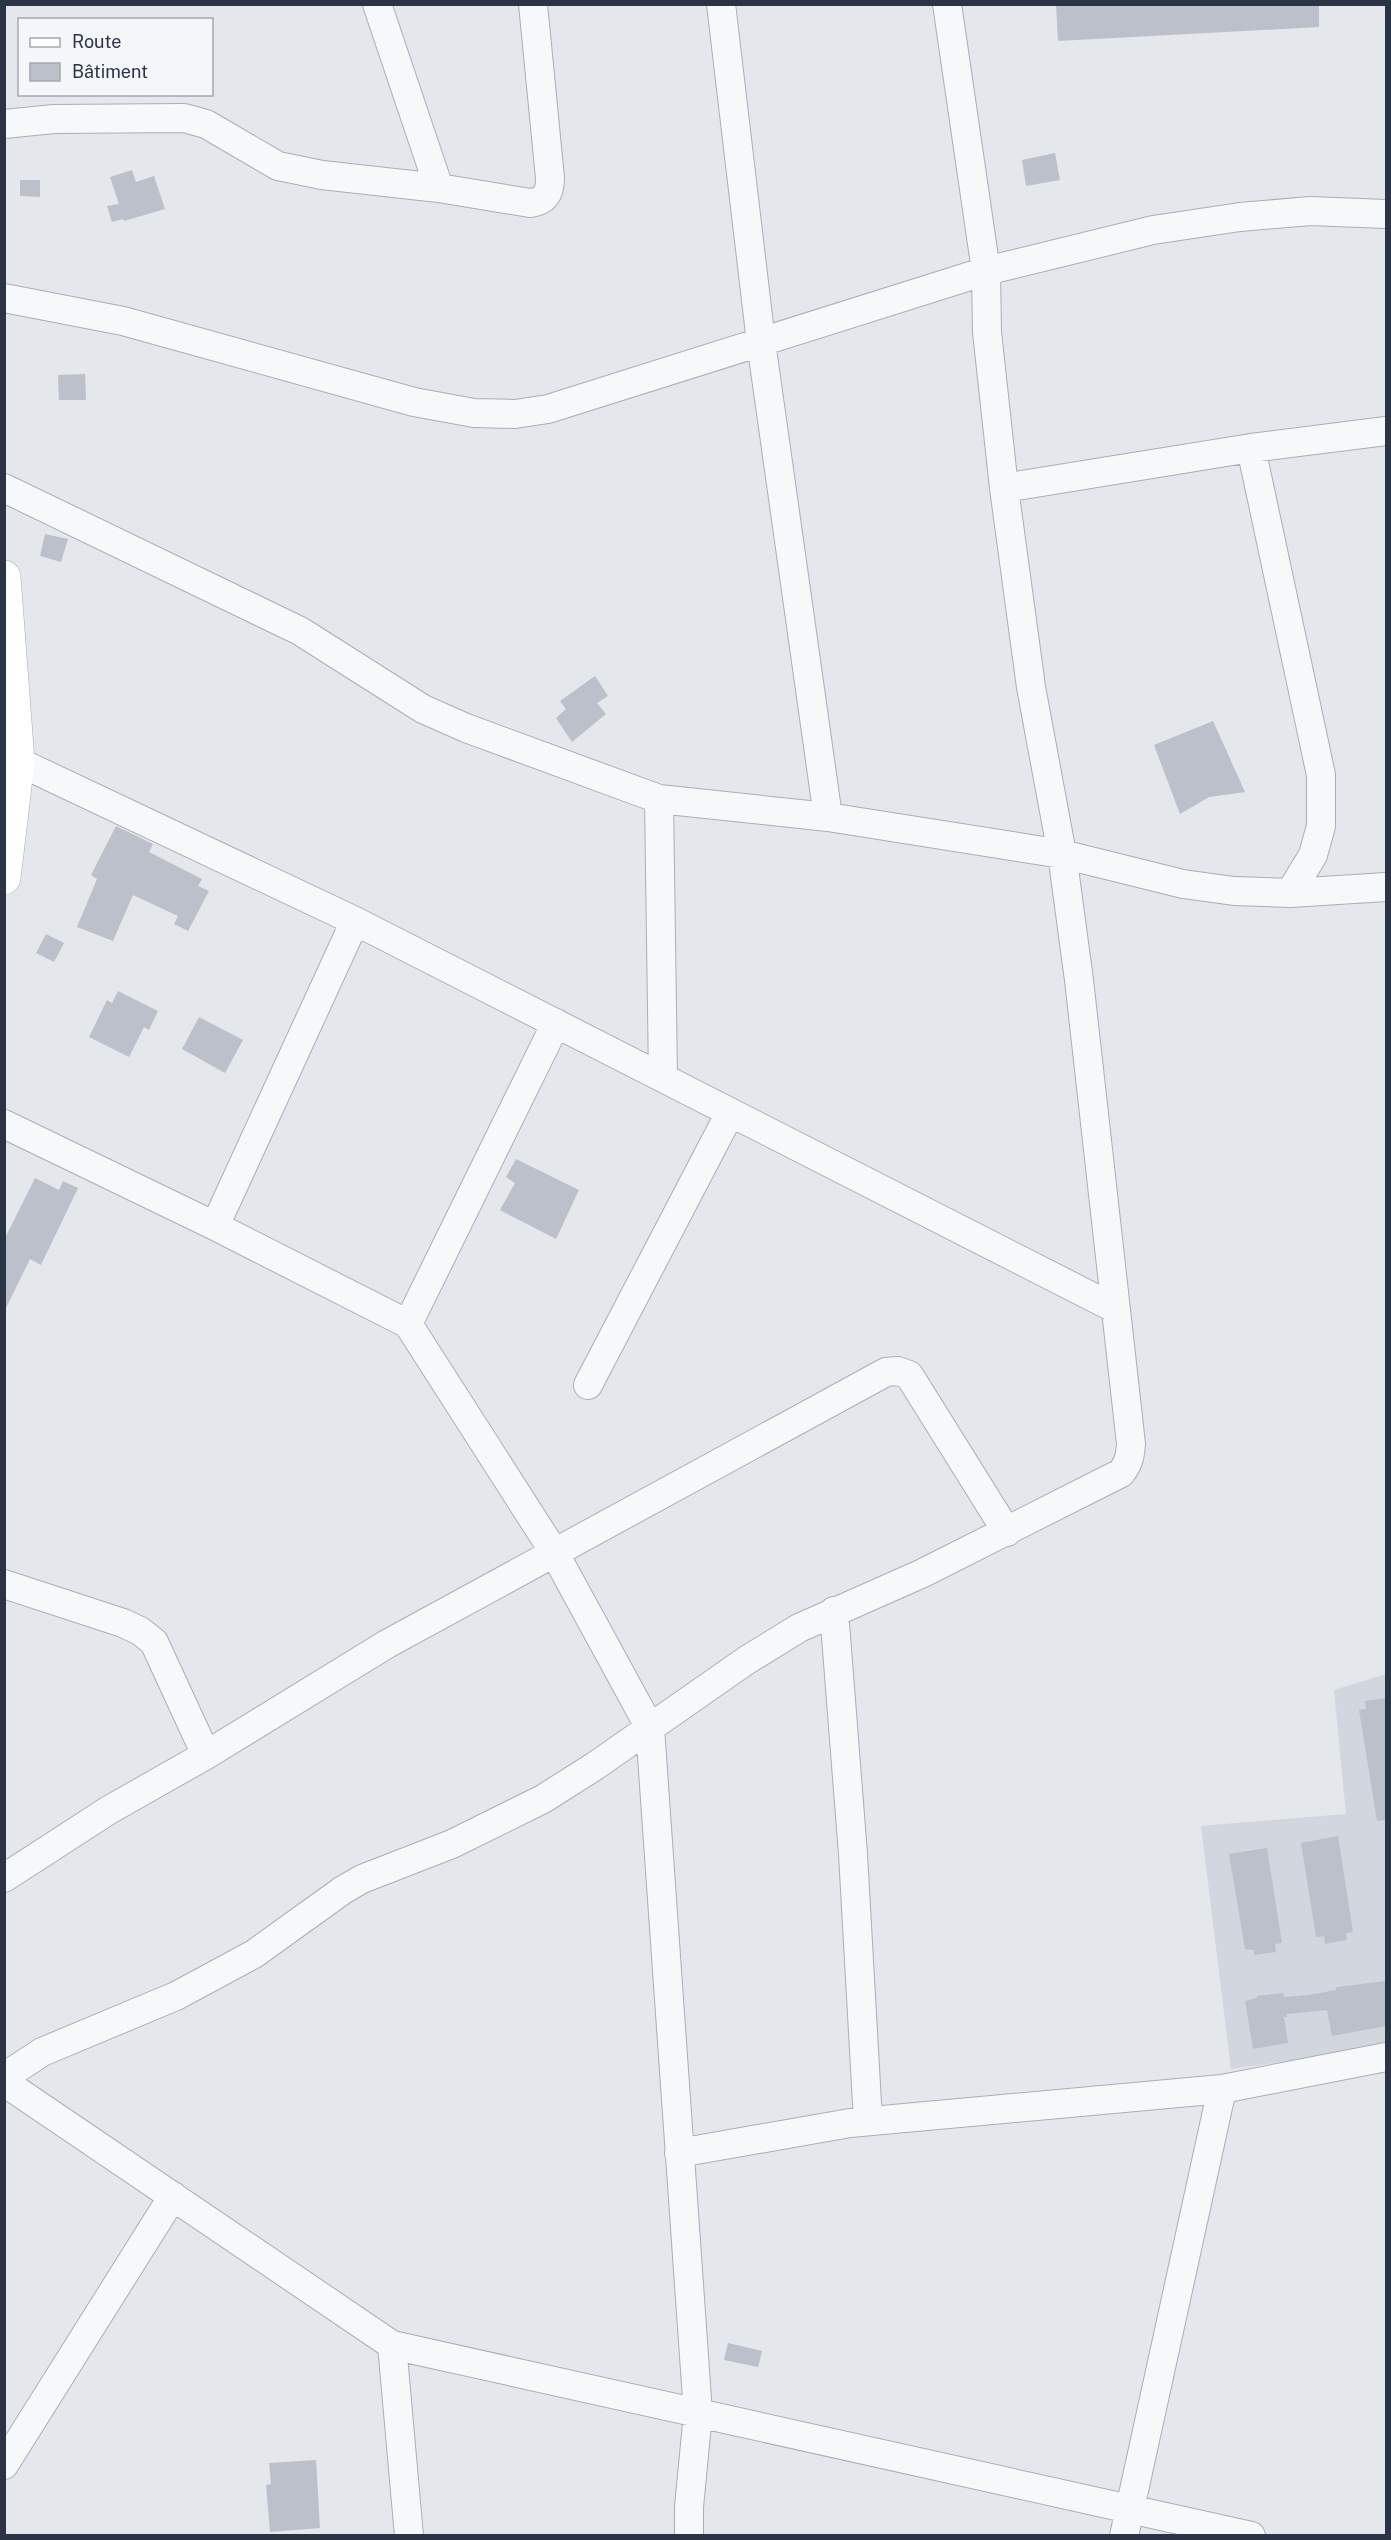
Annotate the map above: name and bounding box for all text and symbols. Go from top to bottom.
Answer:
legend [18,18,213,96]
text: Route [72,31,121,52]
text: Bâtiment [72,61,148,82]

